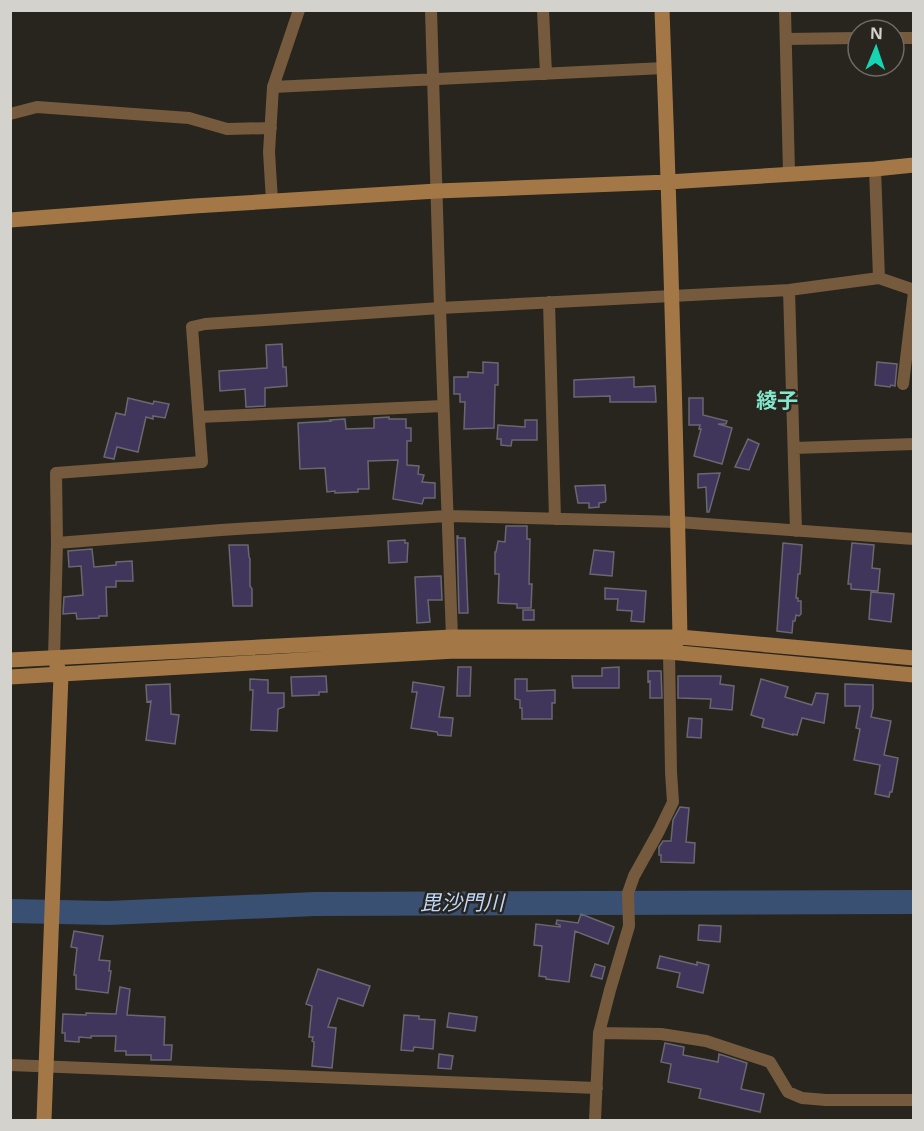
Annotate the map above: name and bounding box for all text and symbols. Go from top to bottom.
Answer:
north arrow [846,18,906,78]
text: N [870,22,883,44]
district label: 綾子 [756,386,798,414]
water label: 毘沙門川 [420,888,506,916]

